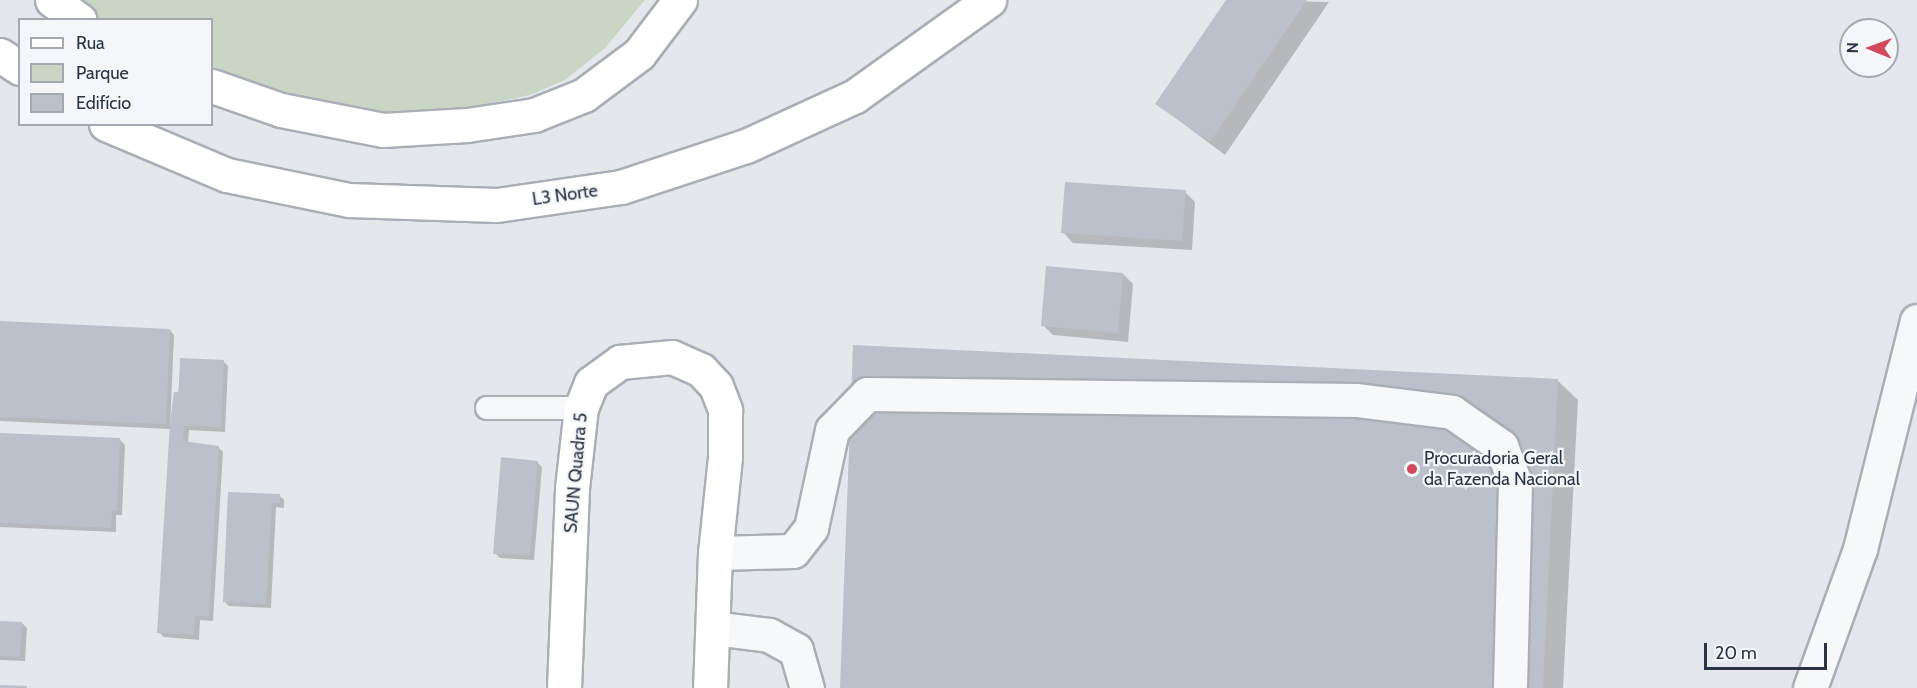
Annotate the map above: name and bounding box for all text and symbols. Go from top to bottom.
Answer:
legend [18,18,213,126]
north arrow [1839,18,1899,78]
text: Rua [76,32,105,54]
text: N [1843,42,1862,54]
text: Parque [76,62,129,84]
text: Edifício [76,92,131,114]
street label: L3 Norte [531,180,599,210]
street label: SAUN Quadra 5 [560,412,592,534]
place label: Procuradoria Geral da Fazenda Nacional [1424,448,1580,490]
marker: Procuradoria Geral da Fazenda Nacional [1405,462,1419,476]
scale bar [1707,631,1830,669]
text: 20 m [1715,642,1757,664]

